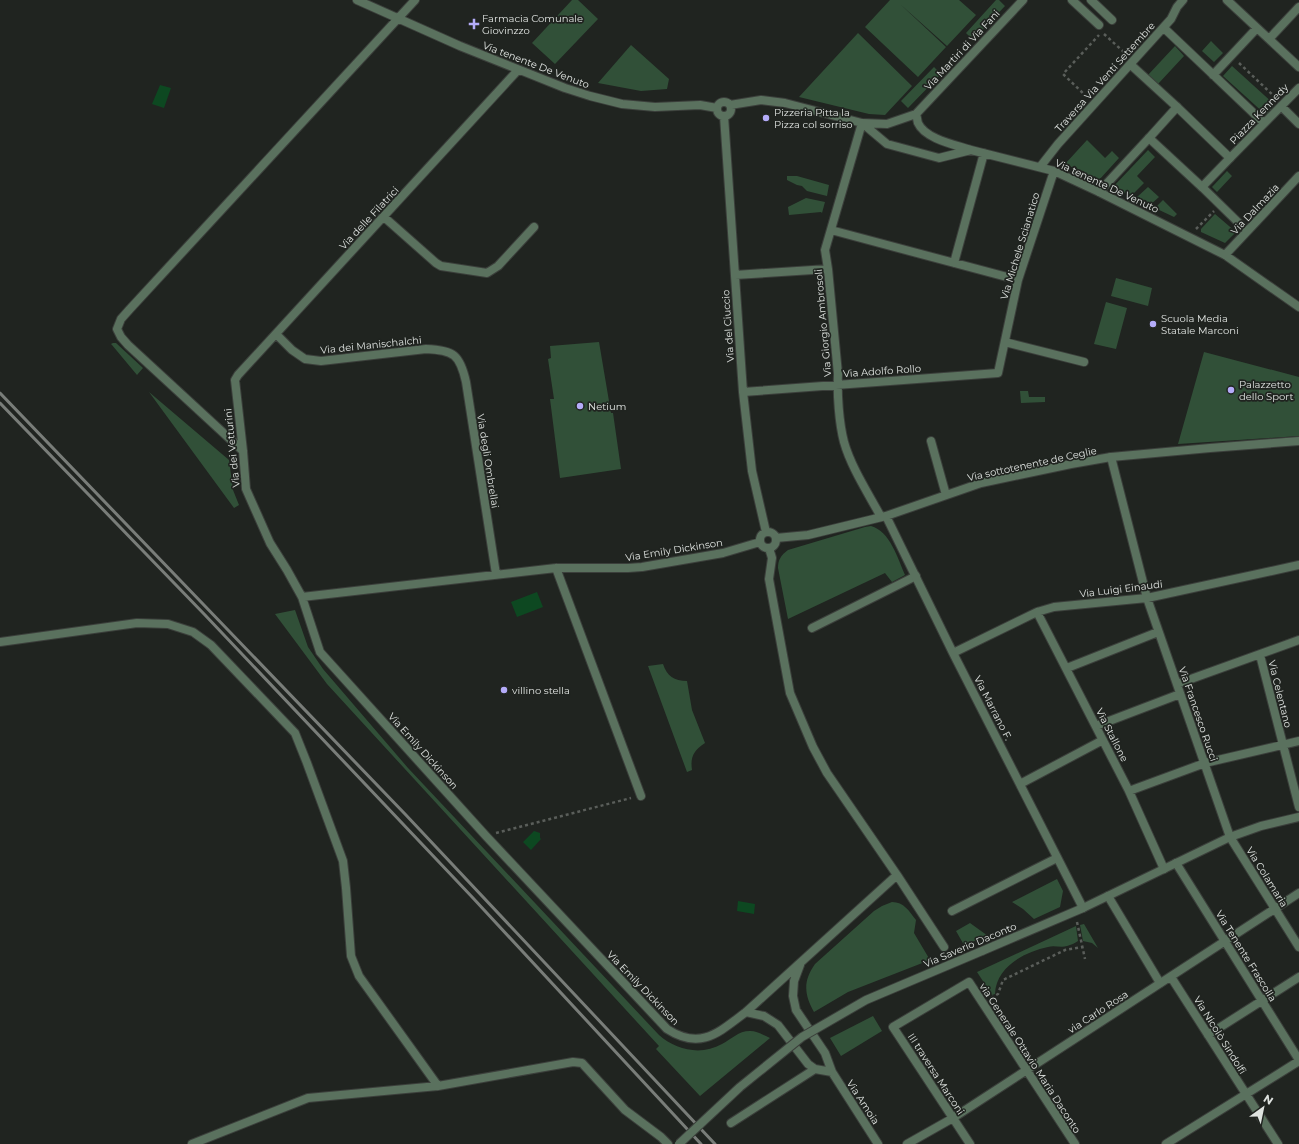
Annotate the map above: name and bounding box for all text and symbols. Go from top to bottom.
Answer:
street label: Via Martiri di Via Fani [921,7,1003,93]
place label: Farmacia Comunale Giovinzzo [482,12,583,37]
marker: Farmacia Comunale Giovinzzo [469,19,479,29]
street label: Traversa Via Venti Settembre [1052,19,1158,135]
street label: Via tenente De Venuto [481,39,591,91]
street label: Piazza Kennedy [1227,81,1292,147]
place label: Pizzeria Pitta la Pizza col sorriso [774,106,853,131]
marker: Pizzeria Pitta la Pizza col sorriso [761,113,771,123]
street label: Via tenente De Venuto [1053,156,1161,216]
street label: Via Dalmazia [1228,181,1282,237]
street label: Via delle Filatrici [336,184,402,252]
street label: Via Michele Scianatico [997,191,1043,301]
street label: Via Giorgio Ambrosoli [812,269,834,377]
street label: Via del Ciuccio [719,289,737,363]
place label: Scuola Media Statale Marconi [1161,312,1239,337]
marker: Scuola Media Statale Marconi [1148,319,1158,329]
street label: Via dei Manischalchi [320,333,422,357]
street label: Via Adolfo Rollo [843,362,921,380]
place label: Palazzetto dello Sport [1239,378,1294,403]
marker: Palazzetto dello Sport [1226,385,1236,395]
place label: Netium [588,400,626,413]
marker: Netium [575,401,585,411]
street label: Via dei Vetturini [221,408,243,488]
street label: Via degli Ombrellai [474,413,502,509]
street label: Via sottotenente de Ceglie [966,444,1098,484]
street label: Via Emily Dickinson [624,536,724,564]
street label: Via Luigi Einaudi [1079,577,1163,601]
street label: Via Celentano [1265,659,1295,729]
street label: Via Francesco Rucci [1176,665,1220,763]
street label: Via Marrano F. [971,673,1015,743]
place label: villino stella [512,684,570,697]
marker: villino stella [499,685,509,695]
street label: Via Stallone [1093,706,1131,764]
street label: Via Emily Dickinson [385,710,461,792]
street label: Via Colamaria [1243,844,1291,910]
street label: Via Tenente Frascolla [1213,908,1279,1004]
street label: Via Saverio Daconto [922,920,1018,970]
street label: Via Emily Dickinson [604,948,682,1028]
street label: via Generale Ottavio Maria Daconto [976,980,1084,1136]
street label: via Carlo Rosa [1065,988,1131,1036]
street label: Via Nicolò Sindolfi [1191,994,1249,1076]
street label: III traversa Marconi [905,1031,967,1117]
street label: Via Amoia [844,1077,882,1127]
north arrow [1243,1088,1283,1128]
text: N [1261,1091,1276,1108]

